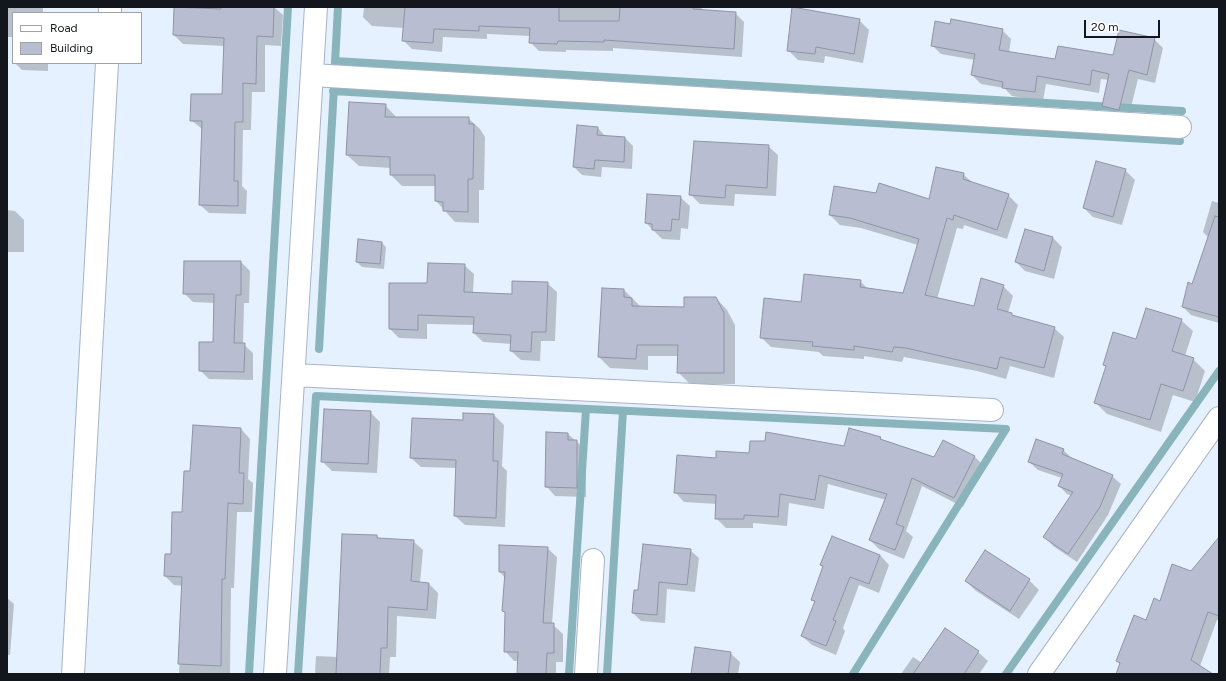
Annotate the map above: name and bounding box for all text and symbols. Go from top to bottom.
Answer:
legend [12,12,142,64]
scale bar [1086,12,1162,38]
text: 20 m [1091,20,1119,34]
text: Road [50,21,78,35]
text: Building [50,41,93,55]

